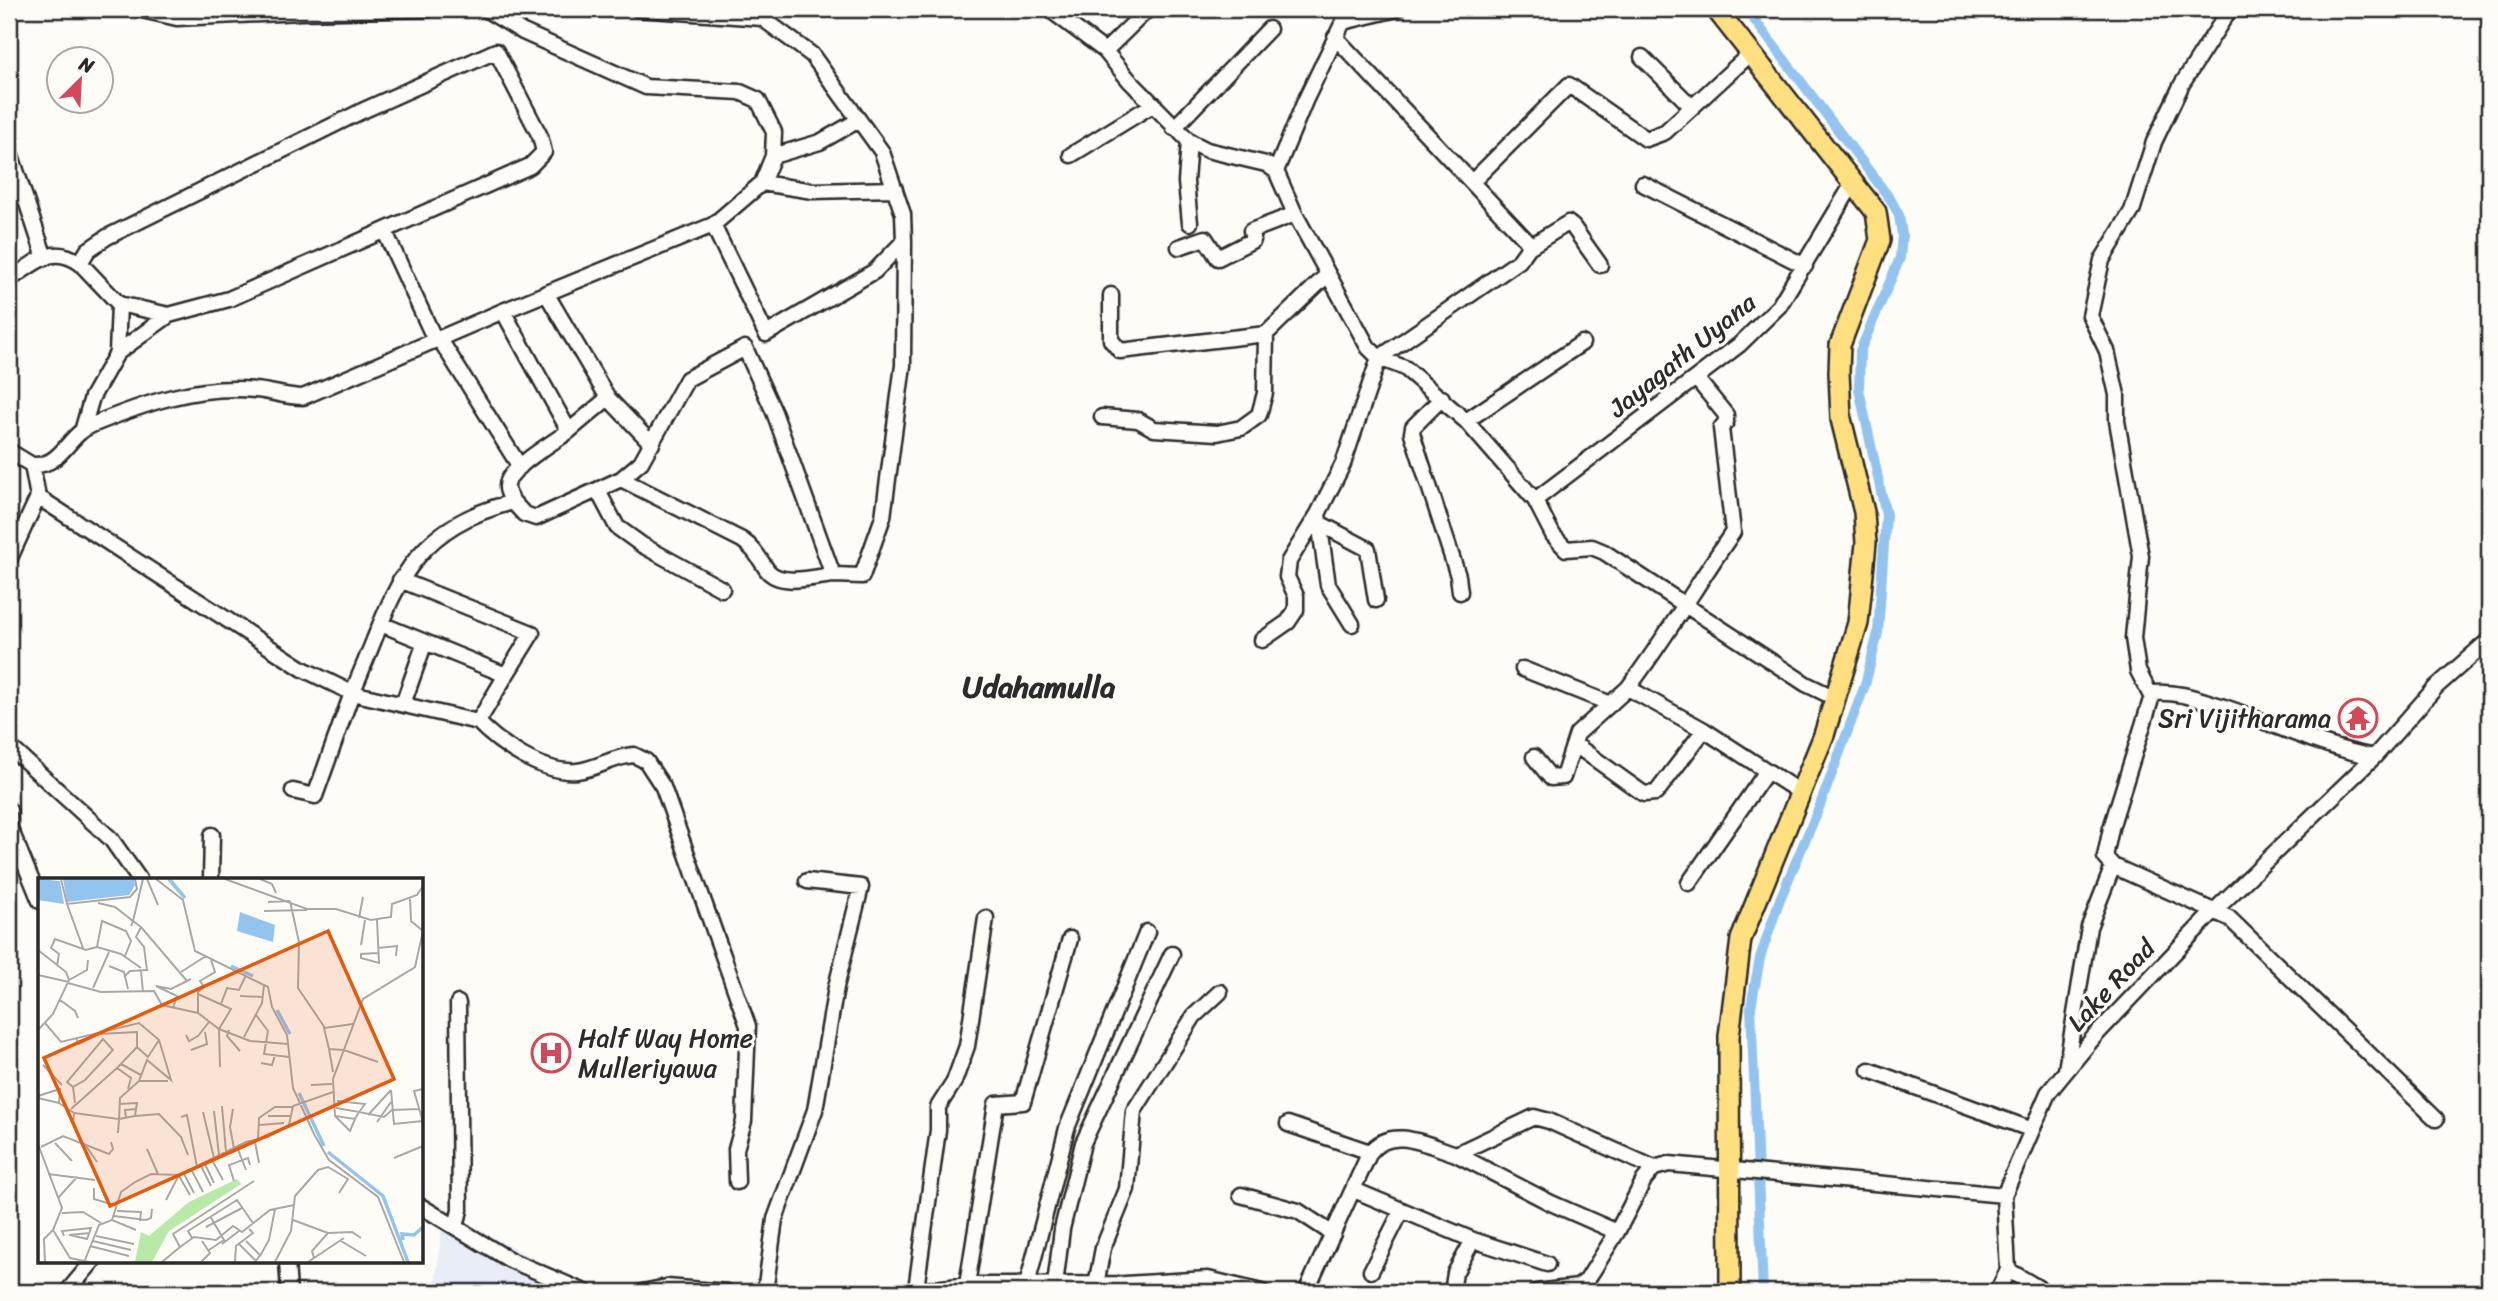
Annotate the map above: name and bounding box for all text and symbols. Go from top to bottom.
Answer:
north arrow [46,46,116,116]
text: N [73,47,100,83]
street label: Jayagath Uyana [1597,280,1767,430]
district label: Udahamulla [963,660,1115,714]
place label: Sri Vijitharama [2158,695,2331,741]
temple icon: Sri Vijitharama [2337,697,2379,739]
inset map [38,878,424,1262]
street label: Lake Road [2055,926,2168,1043]
place label: Half Way Home Mulleriyawa [578,1015,753,1091]
hospital icon: Half Way Home Mulleriyawa [530,1032,572,1074]

